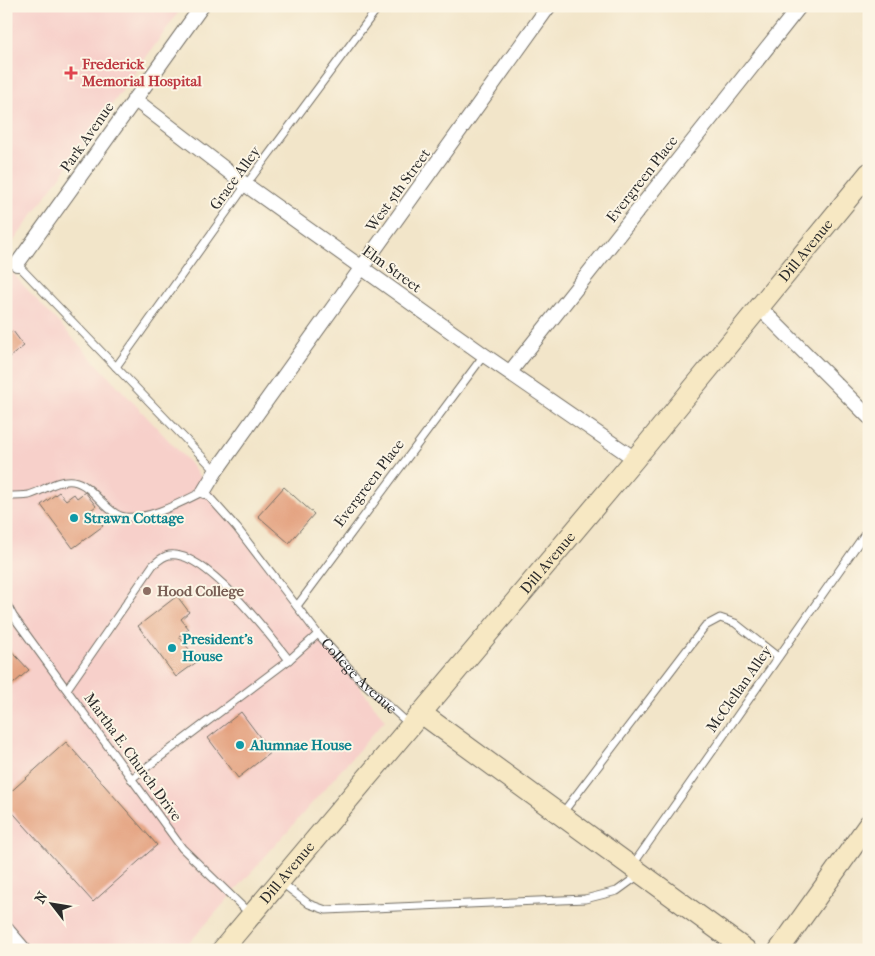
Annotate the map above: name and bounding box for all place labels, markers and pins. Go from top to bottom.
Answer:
place label: Frederick Memorial Hospital [81,55,203,90]
marker: Frederick Memorial Hospital [64,66,78,80]
place label: Strawn Cottage [84,509,185,527]
marker: Strawn Cottage [68,512,80,524]
place label: Hood College [157,582,244,600]
marker: Hood College [141,585,153,597]
place label: President's House [182,630,253,665]
marker: President's House [166,642,178,654]
place label: Alumnae House [249,736,352,754]
marker: Alumnae House [234,739,246,751]

